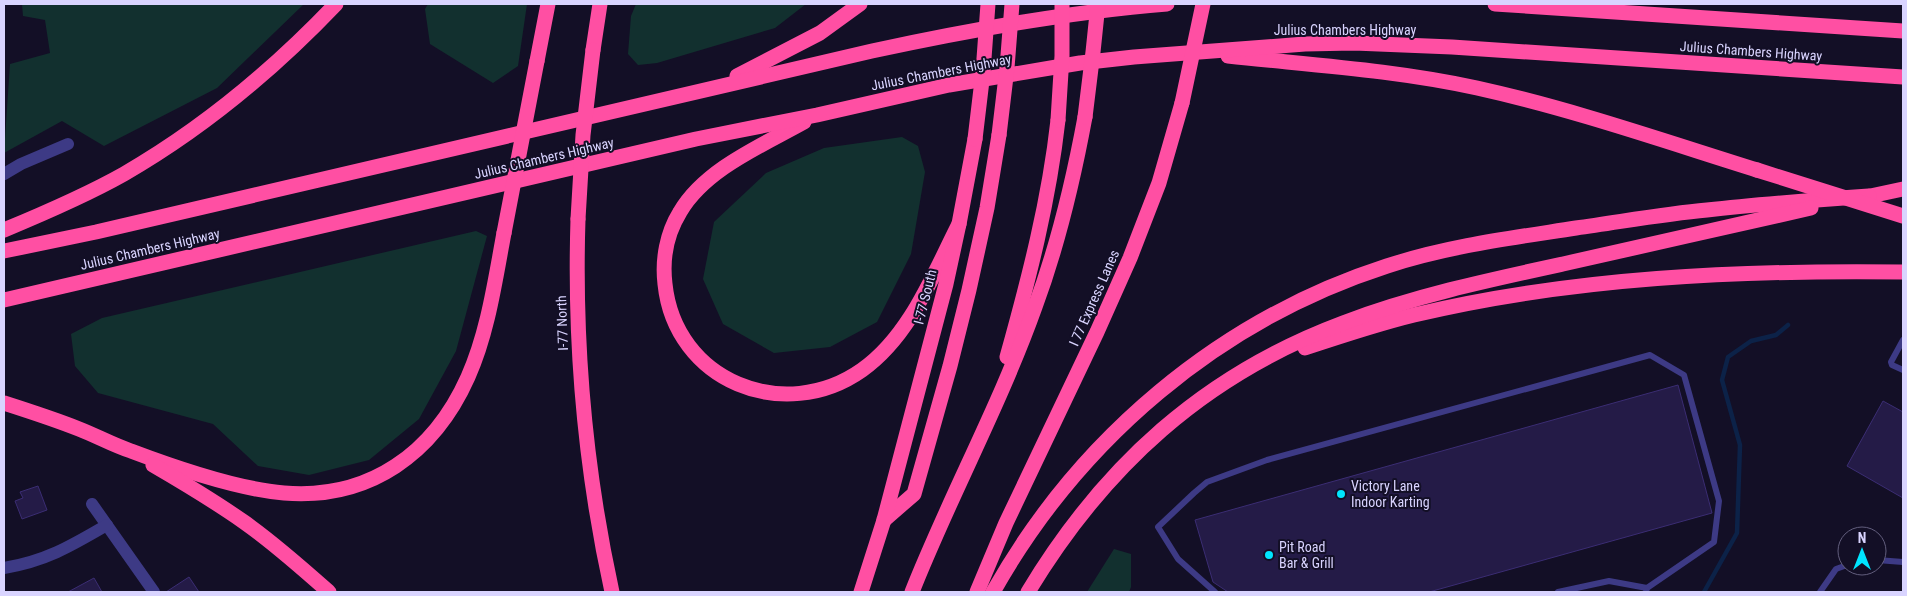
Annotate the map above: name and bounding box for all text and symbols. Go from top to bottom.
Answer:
street label: Julius Chambers Highway [1274,22,1417,38]
street label: Julius Chambers Highway [1679,38,1823,64]
street label: Julius Chambers Highway [869,51,1013,93]
street label: Julius Chambers Highway [473,134,615,182]
street label: Julius Chambers Highway [79,225,221,273]
street label: I 77 Express Lanes [1066,247,1122,349]
street label: I-77 South [910,268,940,326]
street label: I-77 North [553,295,571,351]
place label: Victory Lane Indoor Karting [1351,478,1430,510]
marker: Victory Lane Indoor Karting [1335,488,1347,500]
north arrow [1837,526,1887,576]
text: N [1858,530,1866,546]
place label: Pit Road Bar & Grill [1279,539,1334,571]
marker: Pit Road Bar & Grill [1263,549,1275,561]

